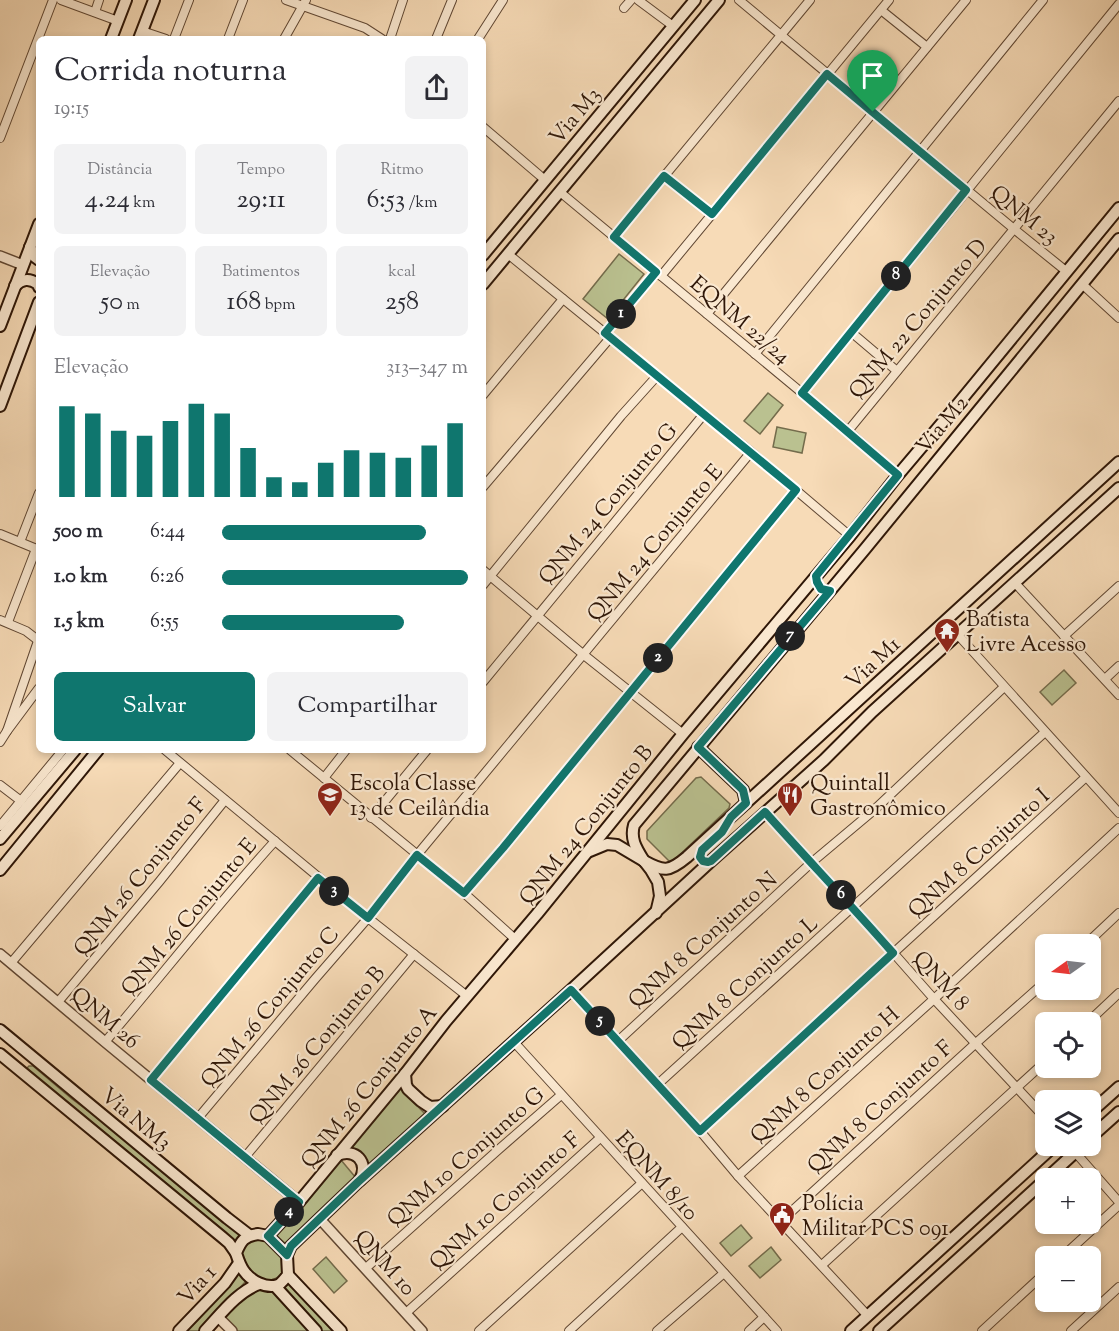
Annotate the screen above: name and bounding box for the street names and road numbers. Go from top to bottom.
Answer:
street label: Via M3 [543,81,610,153]
street label: QNM 23 [982,179,1064,254]
street label: QNM 22 Conjunto D [842,233,996,407]
street label: EQNM 22/24 [682,269,797,373]
street label: Via M2 [909,390,977,462]
street label: QNM 24 Conjunto G [532,417,687,593]
street label: QNM 24 Conjunto E [581,458,732,630]
street label: Via M1 [839,630,909,698]
street label: QNM 24 Conjunto B [513,739,662,913]
street label: QNM 8 Conjunto I [902,782,1058,927]
street label: QNM 26 Conjunto F [67,792,216,964]
street label: QNM 26 Conjunto E [115,832,266,1004]
street label: QNM 8 Conjunto N [622,865,786,1017]
street label: QNM 8 Conjunto L [666,910,826,1059]
street label: QNM 26 Conjunto C [194,920,348,1096]
street label: QNM 8 [904,945,976,1019]
street label: QNM 26 Conjunto B [242,960,394,1132]
street label: QNM 26 [62,981,146,1058]
street label: QNM 26 Conjunto A [294,999,446,1176]
street label: QNM 8 Conjunto H [744,1000,908,1152]
street label: QNM 8 Conjunto F [801,1034,961,1182]
street label: Via NM3 [93,1081,178,1160]
street label: QNM 10 Conjunto G [381,1081,553,1236]
street label: QNM 10 Conjunto F [423,1125,589,1279]
street label: EQNM 8/10 [607,1125,705,1229]
street label: QNM 10 [345,1224,422,1304]
street label: Via 1 [171,1258,226,1313]

